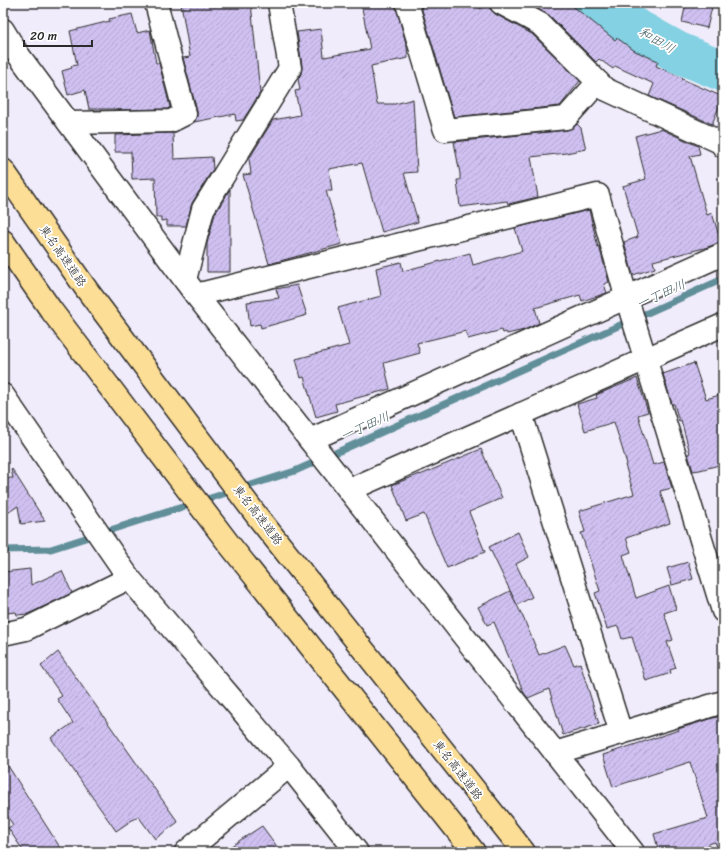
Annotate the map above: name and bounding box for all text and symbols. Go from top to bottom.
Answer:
water label: 和田川 [634,20,680,60]
scale bar [24,22,92,48]
text: 20 m [30,25,57,47]
street label: 東名高速道路 [33,220,93,292]
water label: 一丁田川 [633,273,689,315]
water label: 一丁田川 [337,405,393,447]
street label: 東名高速道路 [227,480,289,550]
street label: 東名高速道路 [427,735,489,805]

